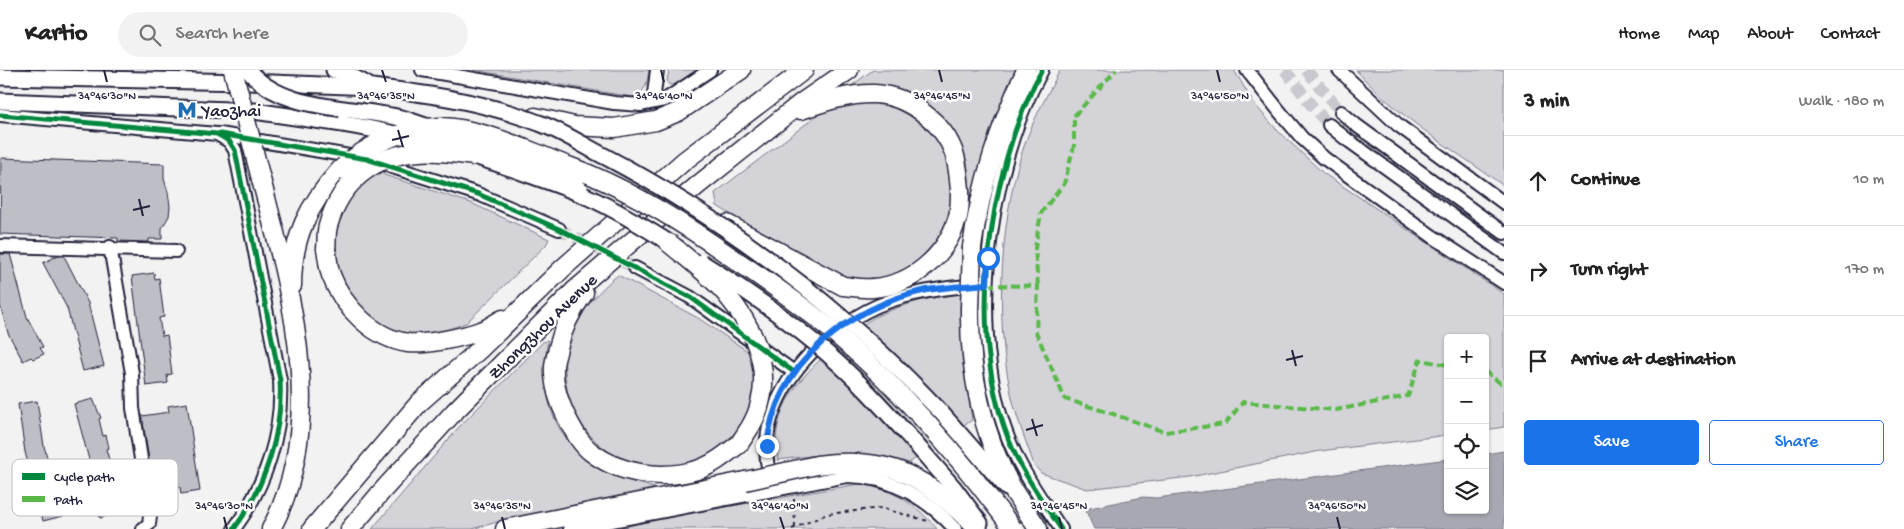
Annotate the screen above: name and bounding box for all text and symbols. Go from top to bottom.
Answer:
search box [118,12,468,57]
text: Kartio [25,20,88,49]
icon: search [136,21,164,49]
text: Search here [176,23,269,46]
text: Home [1618,24,1660,45]
text: Map [1688,24,1719,45]
text: About [1747,24,1793,45]
text: Contact [1821,24,1879,45]
text: 34°46'30"N [77,90,136,104]
text: 34°46'35"N [356,90,415,104]
text: 34°46'40"N [634,90,693,104]
text: 34°46'45"N [913,90,971,104]
text: 34°46'50"N [1190,90,1249,104]
text: 3 min [1524,90,1569,115]
text: Walk · 180 m [1799,93,1884,112]
metro station icon: Yaozhai [176,99,198,121]
place label: Yaozhai [200,102,261,123]
icon: ahead [1524,167,1552,195]
text: Continue [1571,169,1640,192]
text: 10 m [1853,171,1884,190]
route start [977,247,1000,270]
icon: right [1524,257,1552,285]
text: Turn right [1571,259,1647,282]
text: 170 m [1845,261,1884,280]
street label: Zhongzhou Avenue [485,270,603,385]
map controls [1444,334,1489,514]
button: + [1444,334,1489,379]
icon: arrive [1524,347,1552,375]
text: Arrive at destination [1571,349,1735,372]
button: − [1444,379,1489,424]
button: Save [1524,420,1699,465]
button: Share [1709,420,1884,465]
button: locate [1444,424,1489,469]
route end [756,435,779,458]
legend [12,459,178,516]
button: layers [1444,469,1489,514]
text: Cycle path [54,470,115,487]
text: Path [53,493,83,510]
text: 34°46'30"N [194,500,253,514]
text: 34°46'35"N [472,500,531,514]
text: 34°46'40"N [750,500,809,514]
text: 34°46'45"N [1030,500,1088,514]
text: 34°46'50"N [1307,500,1366,514]

